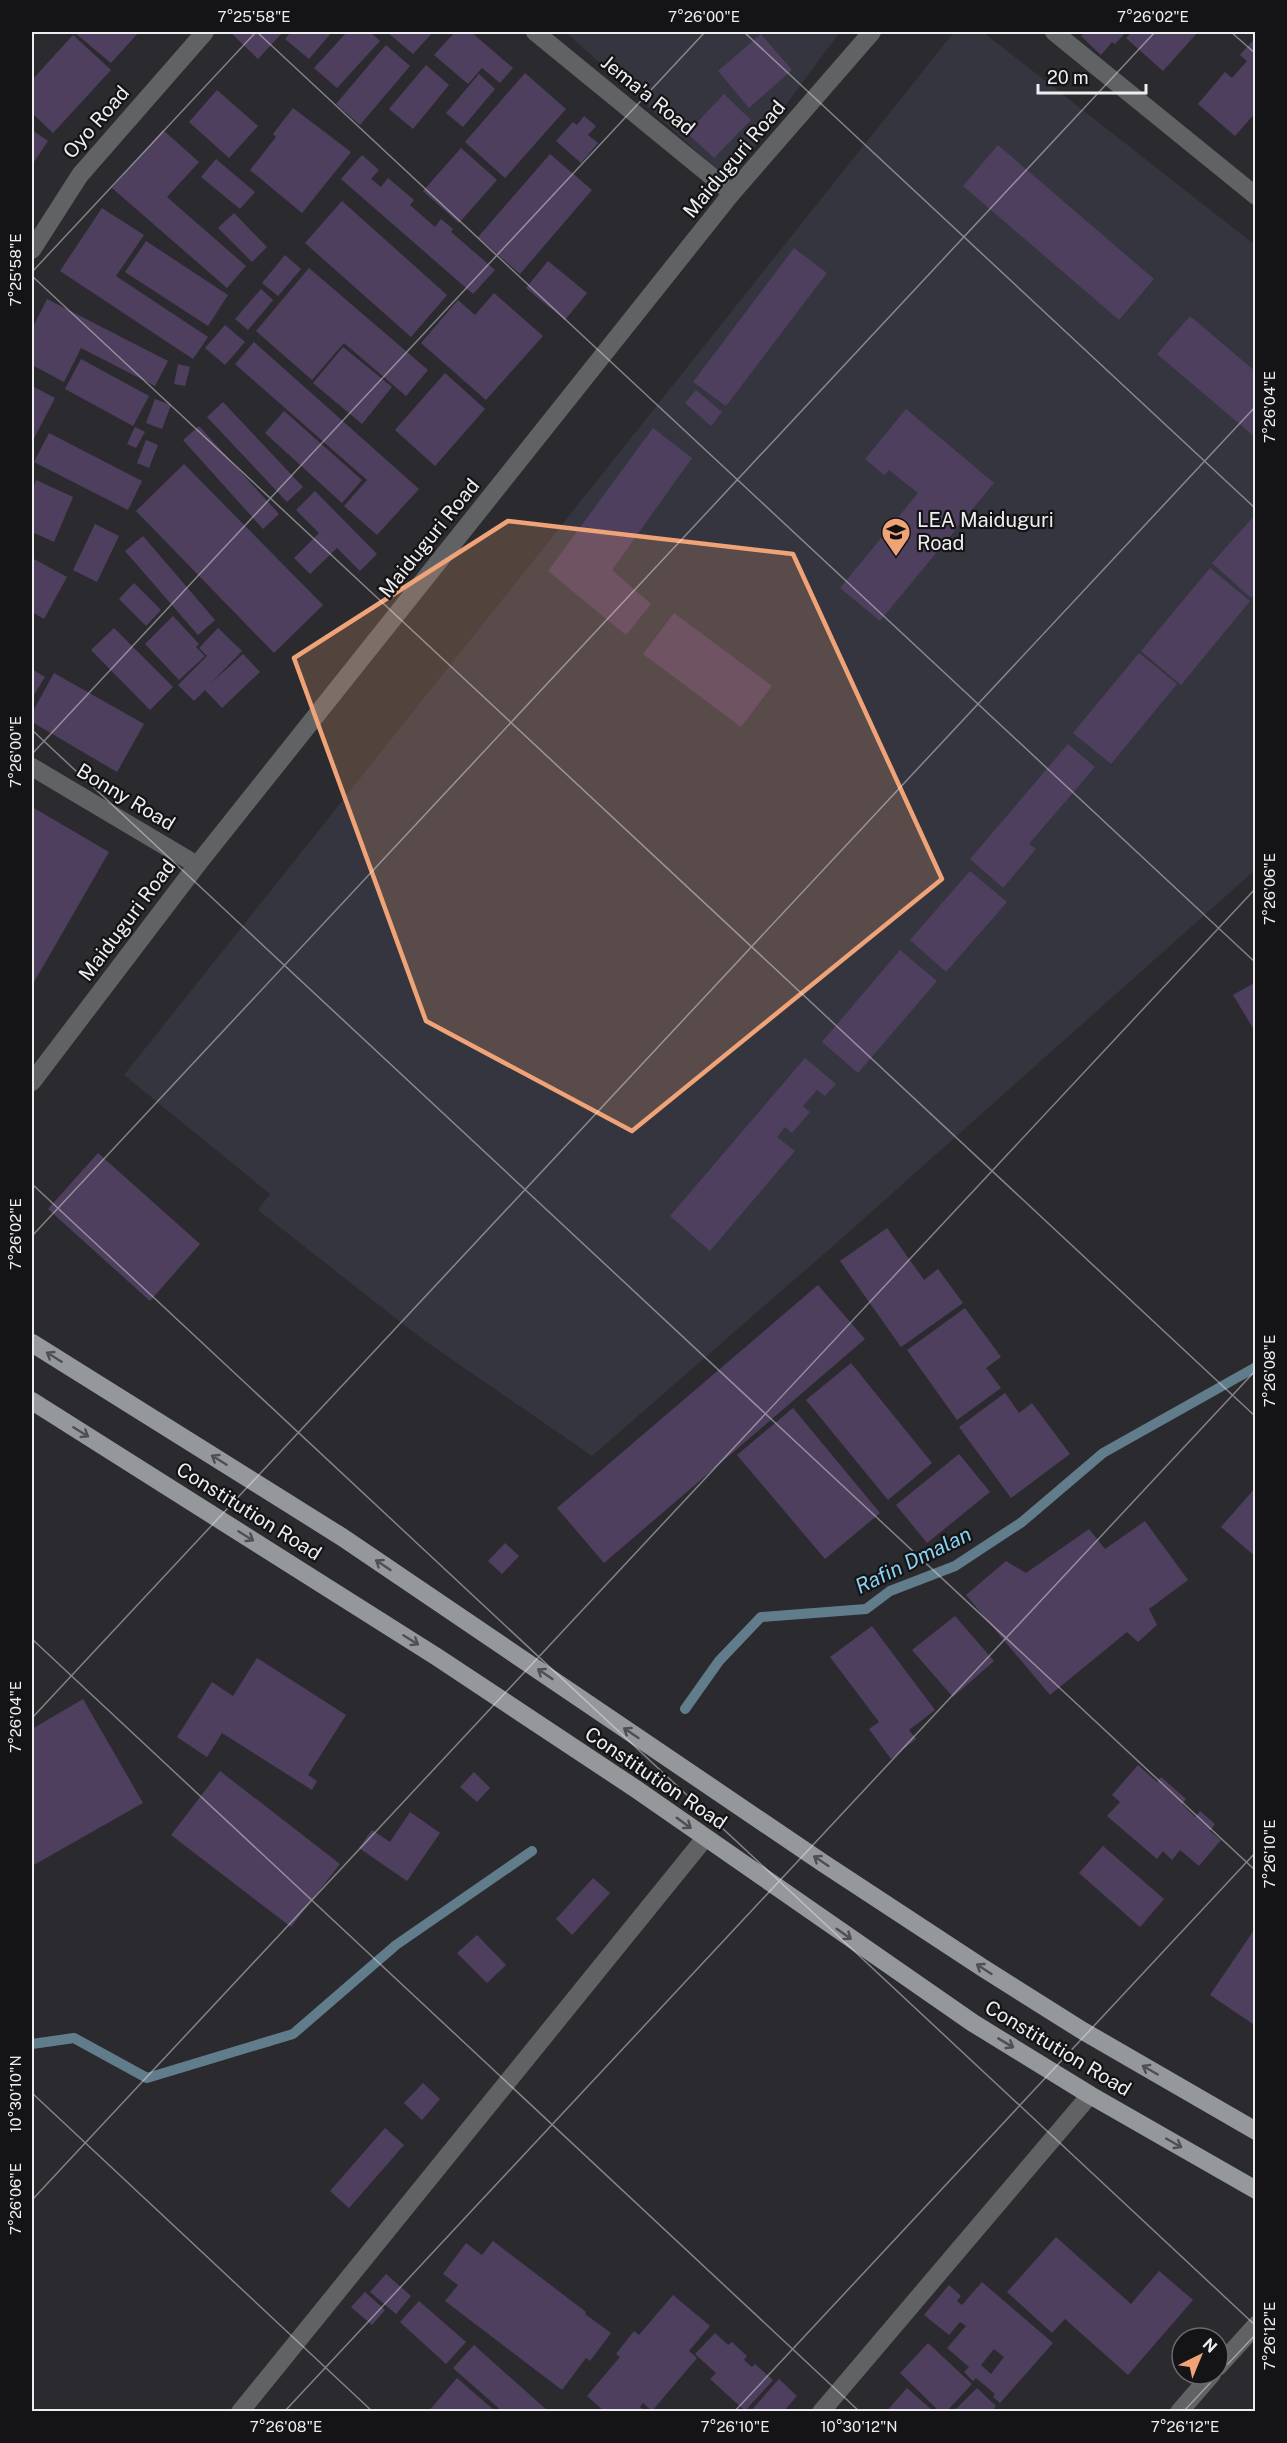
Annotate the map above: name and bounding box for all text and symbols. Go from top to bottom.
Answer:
text: 7°25'58"E [217,8,291,25]
text: 7°26'00"E [668,8,740,25]
text: 7°26'02"E [1117,8,1189,25]
street label: Jema'a Road [596,50,700,140]
scale bar [1038,57,1146,95]
text: 20 m [1047,67,1089,88]
street label: Oyo Road [58,81,134,163]
street label: Maiduguri Road [678,95,790,223]
text: 7°25'58"E [7,233,24,307]
text: 7°26'04"E [1261,371,1278,443]
street label: Maiduguri Road [374,474,484,602]
place label: LEA Maiduguri Road [917,508,1054,555]
school or university icon: LEA Maiduguri Road [880,516,912,558]
text: 7°26'00"E [7,716,24,788]
street label: Bonny Road [73,758,179,836]
text: 7°26'06"E [1261,853,1278,925]
street label: Maiduguri Road [73,854,181,986]
text: 7°26'02"E [7,1198,24,1270]
text: 7°26'08"E [1261,1335,1278,1407]
one-way arrow [46,1350,63,1362]
one-way arrow [72,1427,89,1439]
one-way arrow [211,1454,228,1466]
street label: Constitution Road [172,1457,326,1565]
water label: Rafin Dmalan [851,1521,975,1599]
one-way arrow [237,1530,254,1542]
one-way arrow [376,1559,392,1571]
one-way arrow [402,1635,419,1647]
one-way arrow [537,1668,554,1680]
text: 7°26'04"E [7,1681,24,1753]
street label: Constitution Road [580,1722,732,1834]
one-way arrow [623,1727,640,1739]
one-way arrow [676,1817,692,1830]
text: 7°26'10"E [1261,1820,1278,1888]
one-way arrow [813,1855,830,1867]
one-way arrow [836,1928,852,1940]
one-way arrow [976,1962,993,1974]
street label: Constitution Road [981,1995,1135,2101]
one-way arrow [997,2038,1014,2050]
text: 10°30'10"N [7,2055,24,2133]
one-way arrow [1142,2064,1159,2076]
one-way arrow [1165,2137,1182,2149]
text: 7°26'06"E [7,2163,24,2235]
text: 7°26'12"E [1261,2302,1278,2370]
north arrow [1170,2326,1230,2386]
text: N [1199,2334,1221,2357]
text: 7°26'08"E [250,2418,322,2435]
text: 7°26'10"E [701,2418,769,2435]
text: 10°30'12"N [820,2418,898,2435]
text: 7°26'12"E [1151,2418,1219,2435]

